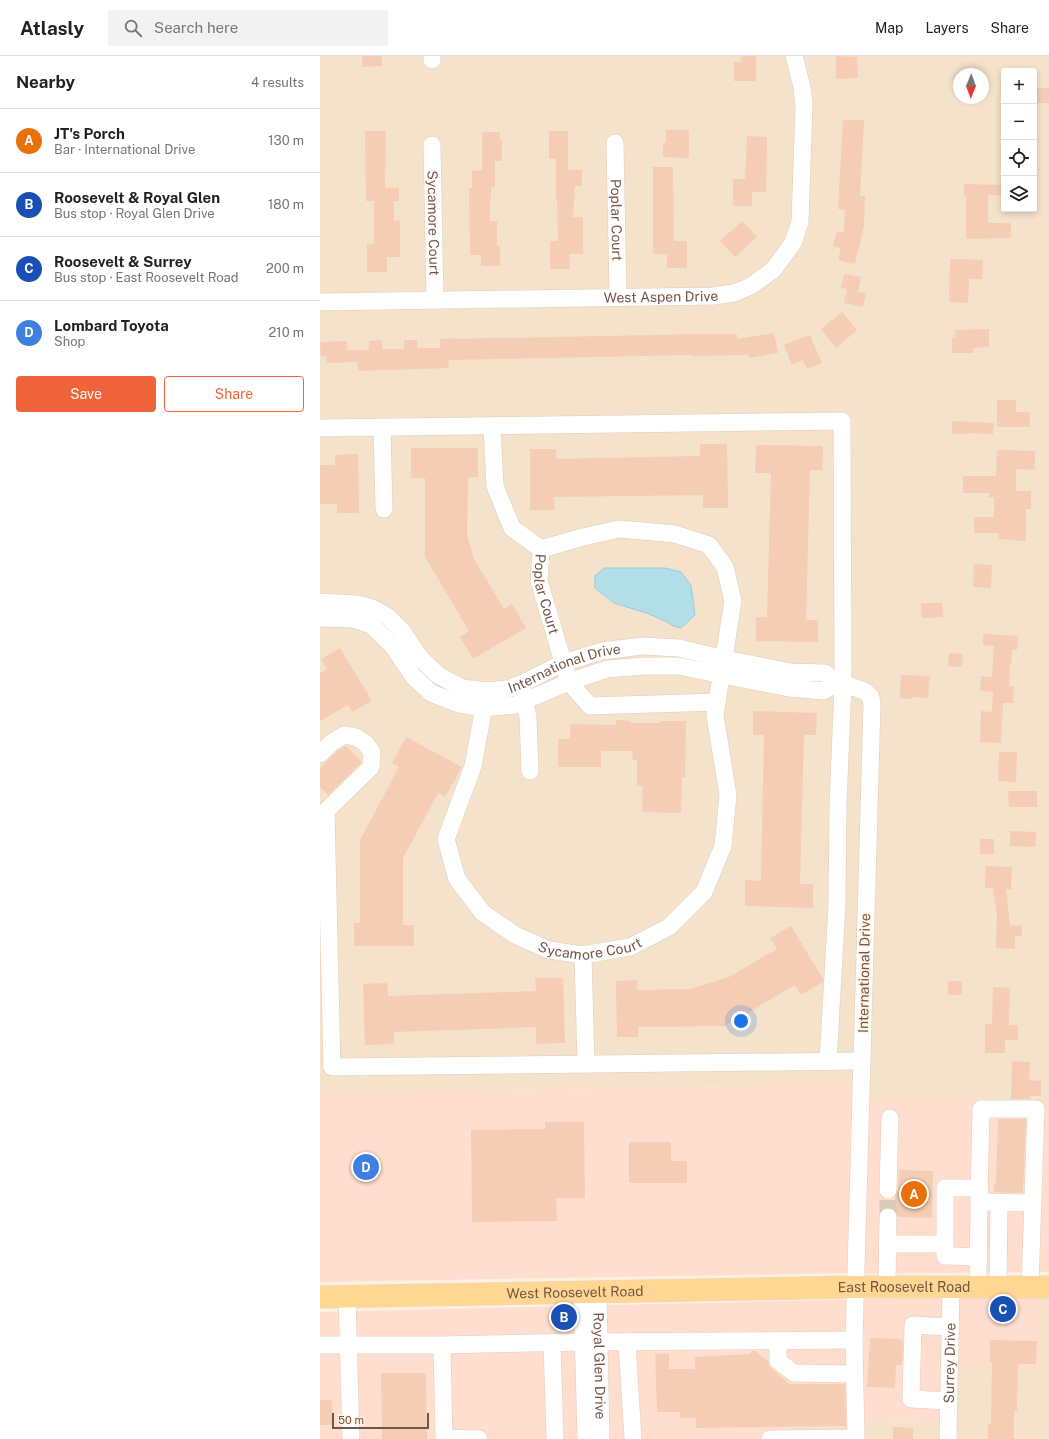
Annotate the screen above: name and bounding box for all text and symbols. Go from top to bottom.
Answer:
search box [108,10,388,46]
text: Atlasly [20,17,84,39]
icon: search [122,17,144,39]
text: Search here [154,19,238,36]
text: Map [875,20,903,36]
text: Layers [925,20,969,36]
text: Share [991,20,1029,36]
north arrow [953,68,989,104]
map controls [1001,68,1037,212]
button: + [1001,68,1037,104]
text: Nearby [16,72,75,92]
text: 4 results [251,75,304,90]
button: − [1001,104,1037,140]
text: JT's Porch [54,125,125,142]
text: A [24,133,34,148]
text: 130 m [268,133,304,148]
button: locate [1001,140,1037,176]
text: Bar · International Drive [54,142,195,157]
street label: Sycamore Court [424,170,443,276]
button: layers [1001,176,1037,212]
street label: Poplar Court [608,179,625,261]
text: Roosevelt & Royal Glen [54,189,220,206]
text: B [25,197,33,212]
text: 180 m [268,197,304,212]
text: Bus stop · Royal Glen Drive [54,206,215,221]
text: Roosevelt & Surrey [54,253,192,270]
text: C [24,261,34,276]
text: 200 m [266,261,304,276]
text: Bus stop · East Roosevelt Road [54,270,239,285]
street label: West Aspen Drive [604,287,719,306]
text: Lombard Toyota [54,317,169,334]
text: D [24,325,34,340]
text: 210 m [269,325,304,340]
text: Shop [54,334,85,349]
button: Save [16,376,156,412]
button: Share [164,376,304,412]
street label: Poplar Court [531,553,562,636]
street label: International Drive [506,641,622,696]
street label: International Drive [855,913,873,1033]
street label: Sycamore Court [536,934,645,963]
your location [731,1011,751,1031]
pin: D [353,1152,379,1182]
pin: A [901,1179,927,1209]
street label: East Roosevelt Road [837,1279,970,1295]
street label: West Roosevelt Road [506,1283,644,1302]
pin: C [990,1294,1016,1324]
pin: B [551,1302,577,1332]
street label: Royal Glen Drive [590,1312,609,1420]
street label: Surrey Drive [941,1322,958,1404]
scale bar [332,1411,429,1430]
text: 50 m [338,1414,364,1426]

